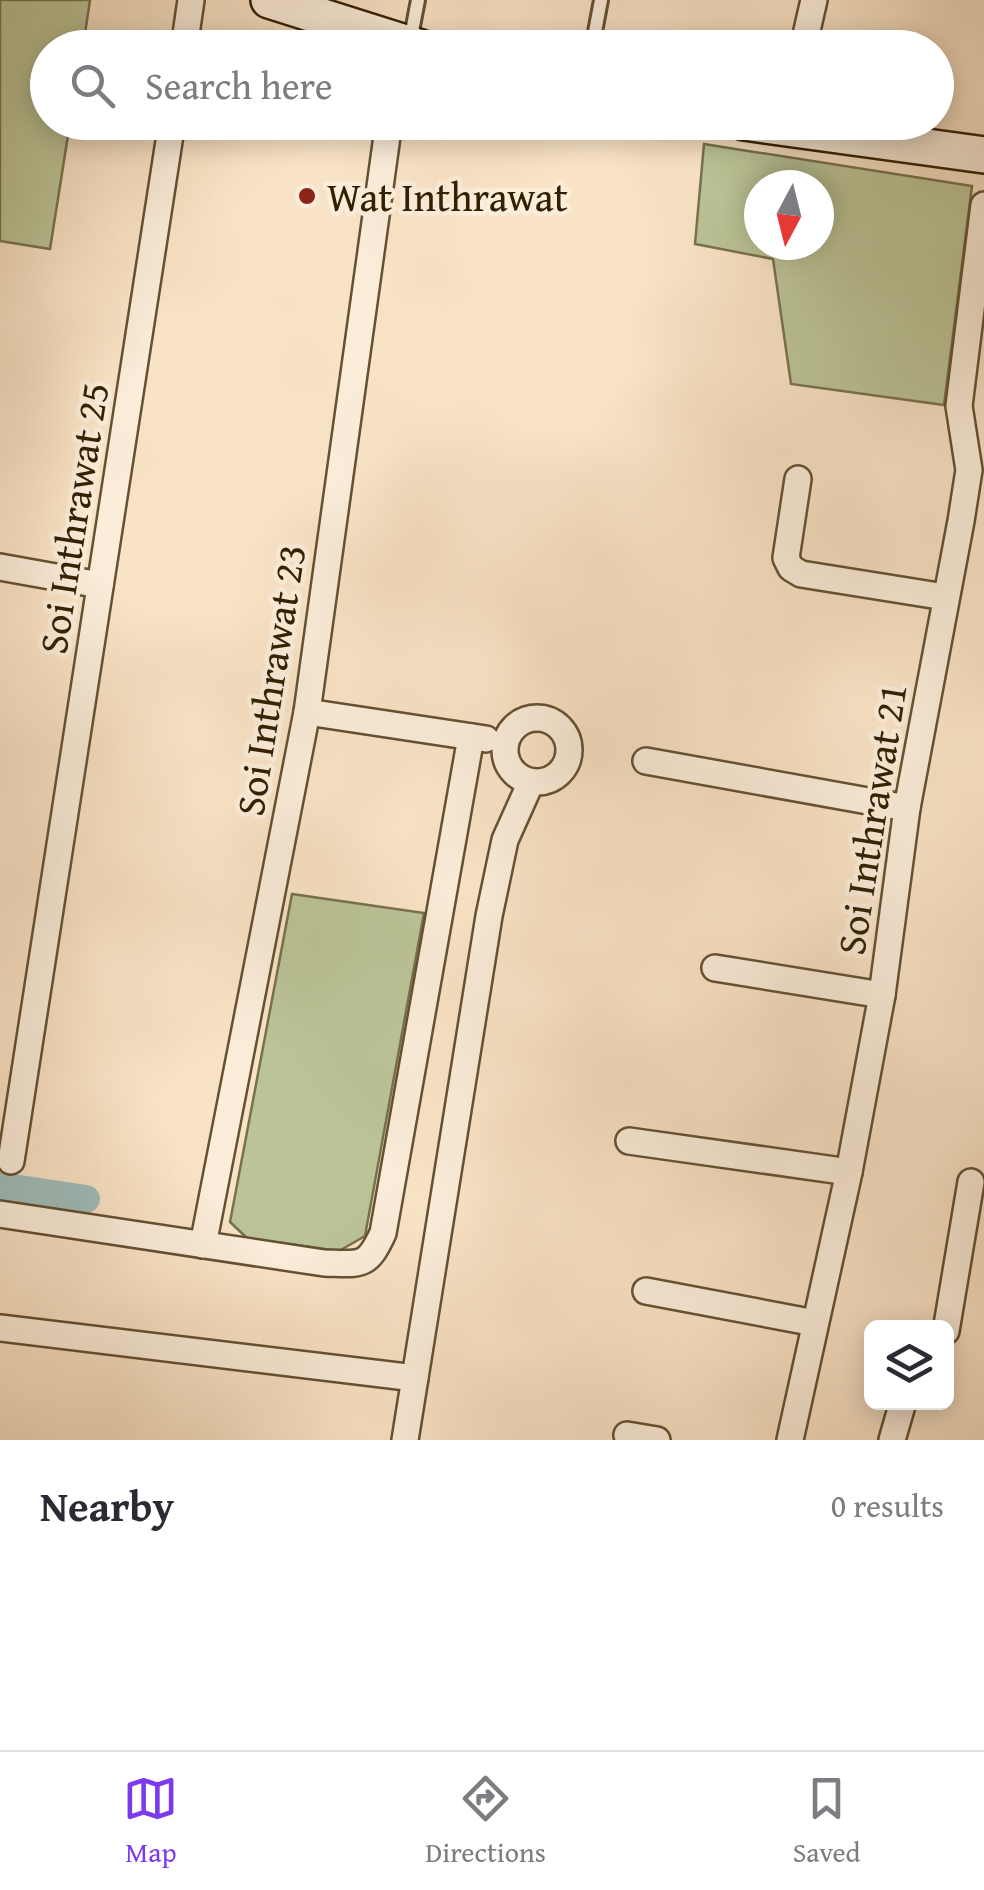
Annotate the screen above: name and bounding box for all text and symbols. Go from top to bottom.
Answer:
search box [30,30,954,140]
text: Search here [145,57,333,113]
icon: search [65,58,120,113]
place label: Wat Inthrawat [327,167,568,226]
north arrow [744,170,834,260]
marker: Wat Inthrawat [296,185,318,207]
street label: Soi Inthrawat 25 [22,378,124,658]
street label: Soi Inthrawat 23 [219,540,321,820]
street label: Soi Inthrawat 21 [820,679,922,959]
map controls [864,1320,954,1410]
button: layers [864,1320,954,1410]
text: Nearby [40,1475,174,1536]
text: 0 results [831,1482,944,1529]
tab: Map [123,1771,178,1872]
tab: Directions [425,1771,546,1872]
tab: Saved [793,1771,861,1872]

